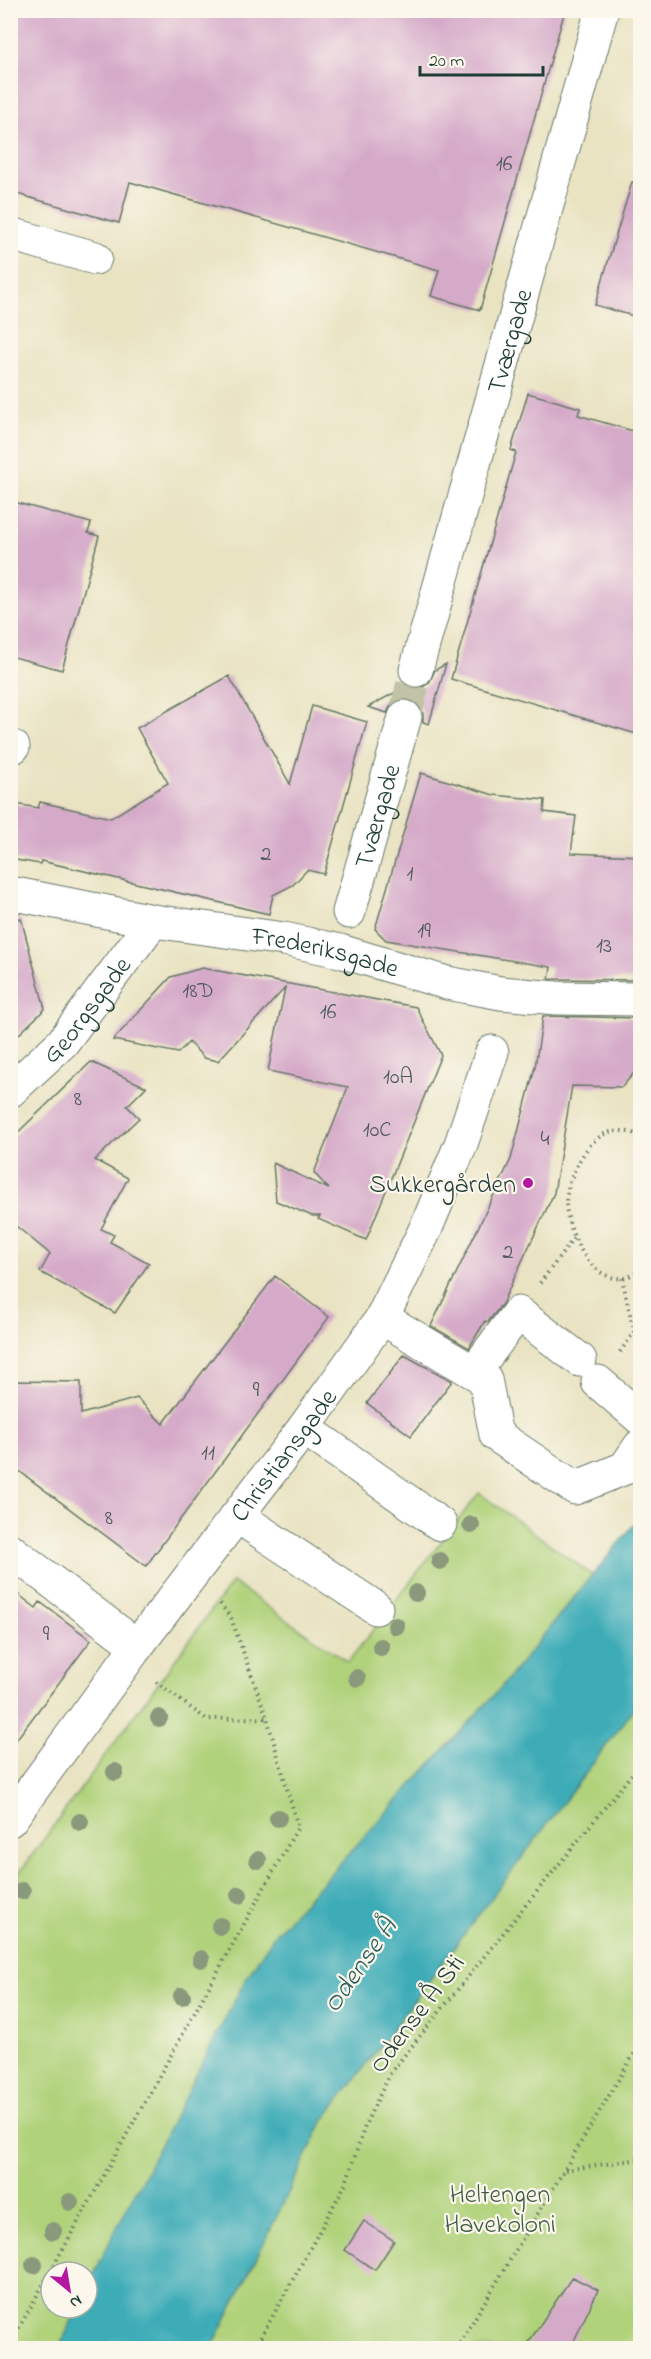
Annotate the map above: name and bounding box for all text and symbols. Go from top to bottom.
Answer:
scale bar [420,39,543,77]
text: 20 m [429,49,464,75]
house number: 16 [496,149,513,181]
street label: Tværgade [479,285,545,398]
street label: Tværgade [346,760,413,873]
house number: 2 [261,839,272,871]
house number: 1 [407,859,414,891]
house number: 19 [417,916,431,948]
street label: Frederiksgade [248,919,403,990]
house number: 13 [596,931,612,963]
street label: Georgsgade [35,949,142,1074]
house number: 18D [182,976,214,1008]
house number: 16 [320,997,337,1029]
house number: 10A [383,1062,413,1094]
house number: 8 [74,1084,82,1116]
house number: 10C [363,1115,391,1147]
house number: 4 [540,1124,550,1156]
place label: Sukkergården [369,1167,516,1205]
marker: Sukkergården [521,1176,535,1190]
house number: 2 [503,1237,514,1269]
house number: 9 [253,1375,260,1407]
street label: Christiansgade [222,1382,348,1531]
house number: 11 [201,1438,215,1470]
house number: 8 [105,1503,113,1535]
house number: 9 [43,1619,50,1651]
water label: Odense Å [314,1910,409,2022]
street label: Odense Å Sti [361,1947,476,2082]
park label: Heltengen Havekoloni [444,2177,556,2245]
north arrow [39,2260,99,2320]
text: N [65,2288,86,2314]

